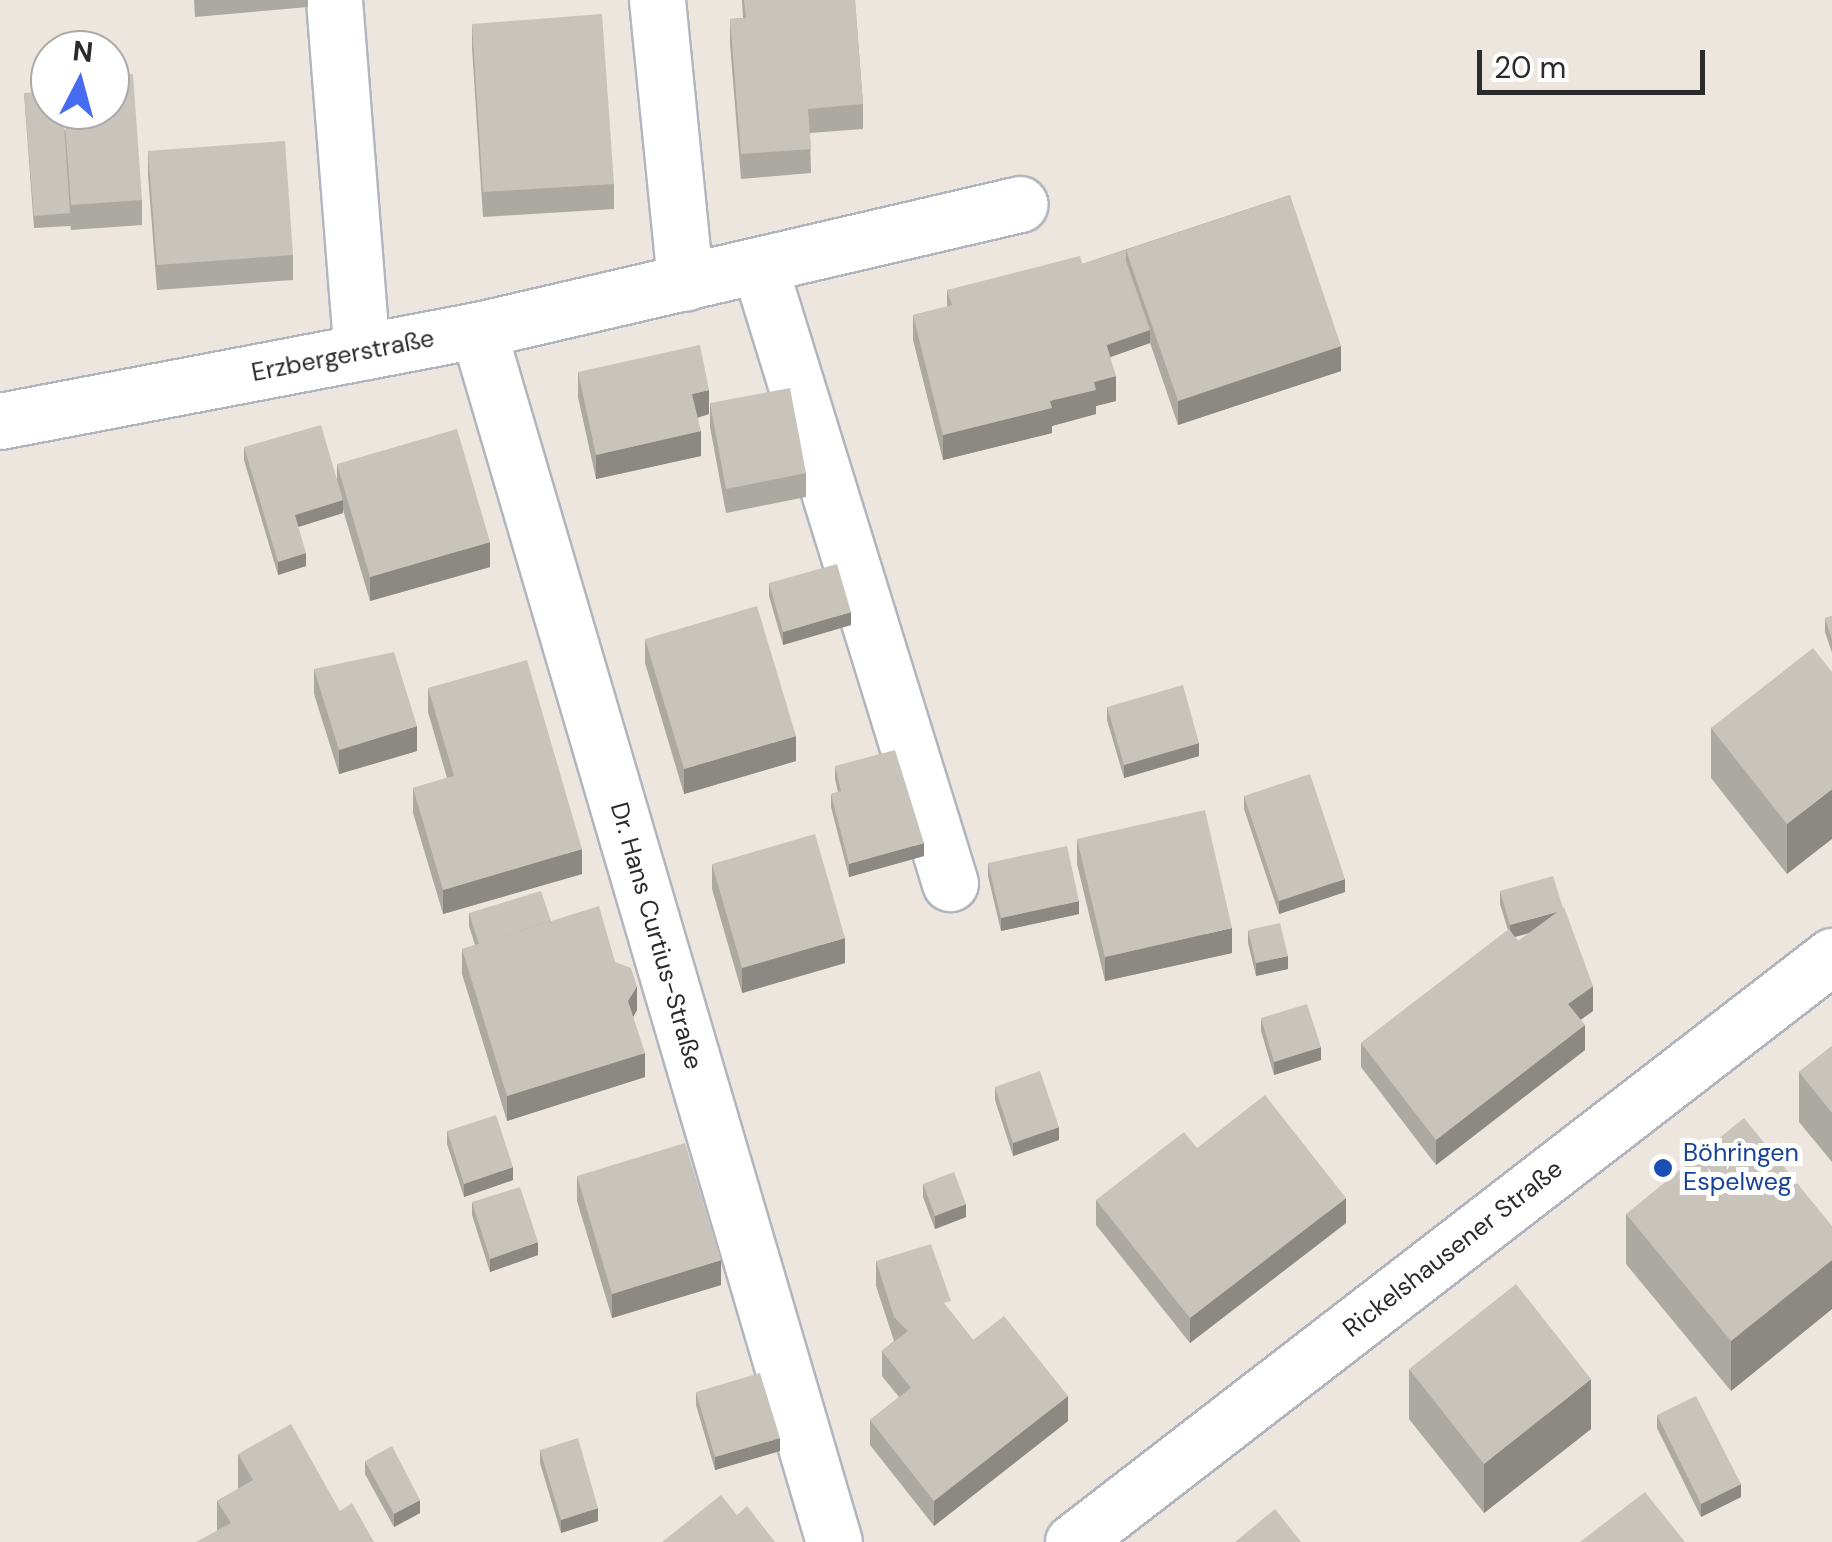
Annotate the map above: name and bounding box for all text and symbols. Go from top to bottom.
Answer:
north arrow [30,30,130,130]
scale bar [1482,30,1710,92]
text: N [71,32,95,71]
text: 20 m [1494,48,1566,87]
street label: Erzbergerstraße [249,324,437,388]
street label: Dr. Hans Curtius-Straße [603,799,709,1073]
place label: Böhringen Espelweg [1683,1139,1799,1198]
street label: Rickelshausener Straße [1337,1154,1569,1344]
marker: Böhringen Espelweg [1652,1157,1674,1179]

